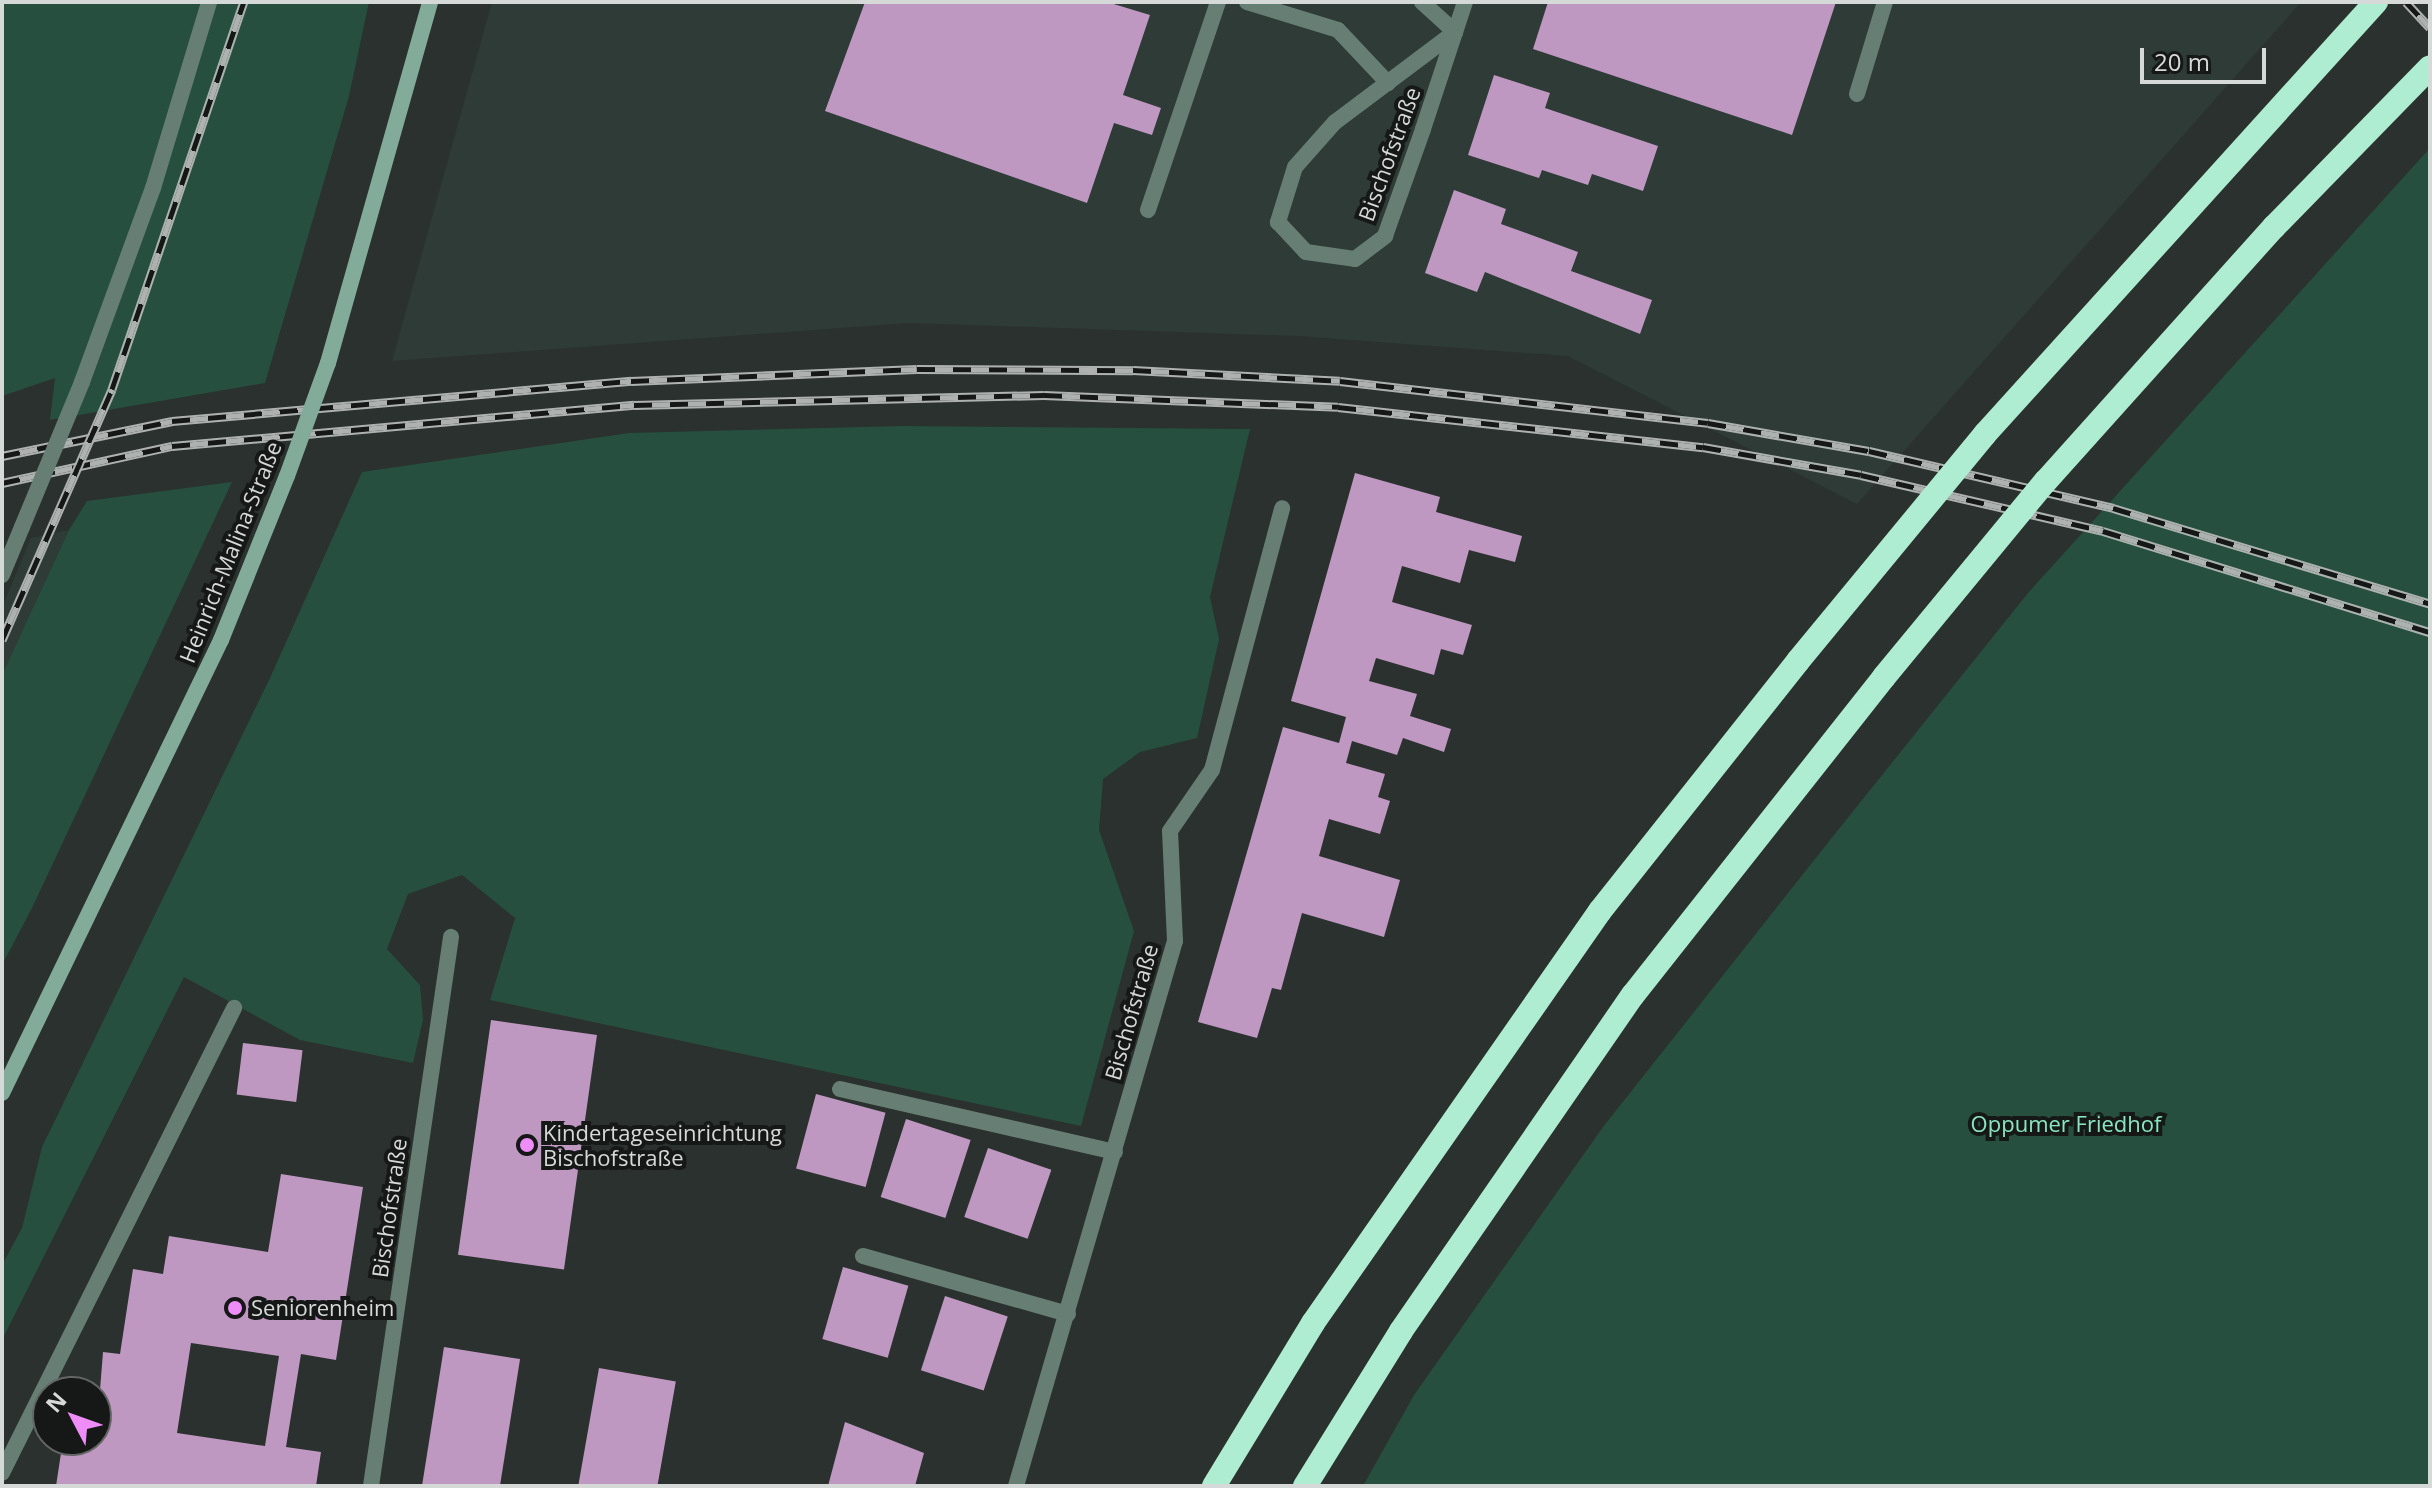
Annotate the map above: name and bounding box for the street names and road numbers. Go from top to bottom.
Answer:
street label: Bischofstraße [1353,83,1425,225]
street label: Heinrich-Malina-Straße [173,437,287,667]
street label: Bischofstraße [1099,941,1163,1083]
street label: Bischofstraße [366,1137,412,1279]

